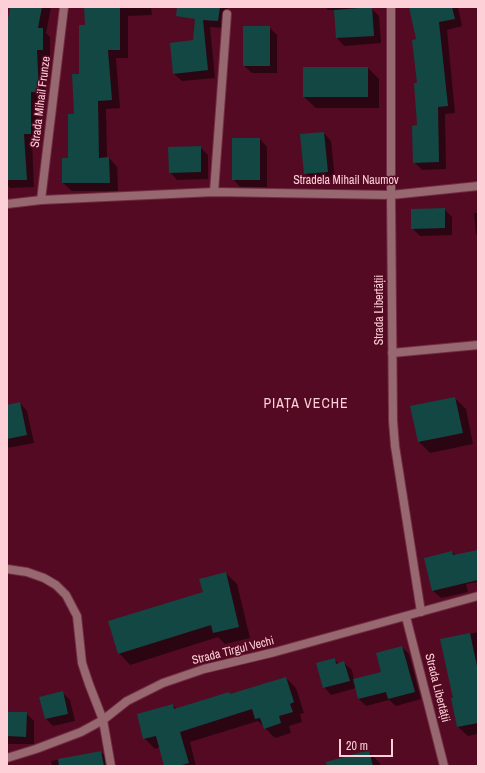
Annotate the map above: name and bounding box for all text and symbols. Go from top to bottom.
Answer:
street label: Strada Mihail Frunze [28,56,54,148]
street label: Stradela Mihail Naumov [293,174,399,188]
street label: Strada Libertății [373,275,387,345]
district label: PIAȚA VECHE [263,396,349,412]
street label: Strada Tîrgul Vechi [190,634,276,668]
street label: Strada Libertății [421,652,453,724]
scale bar [341,731,395,757]
text: 20 m [346,738,368,754]

